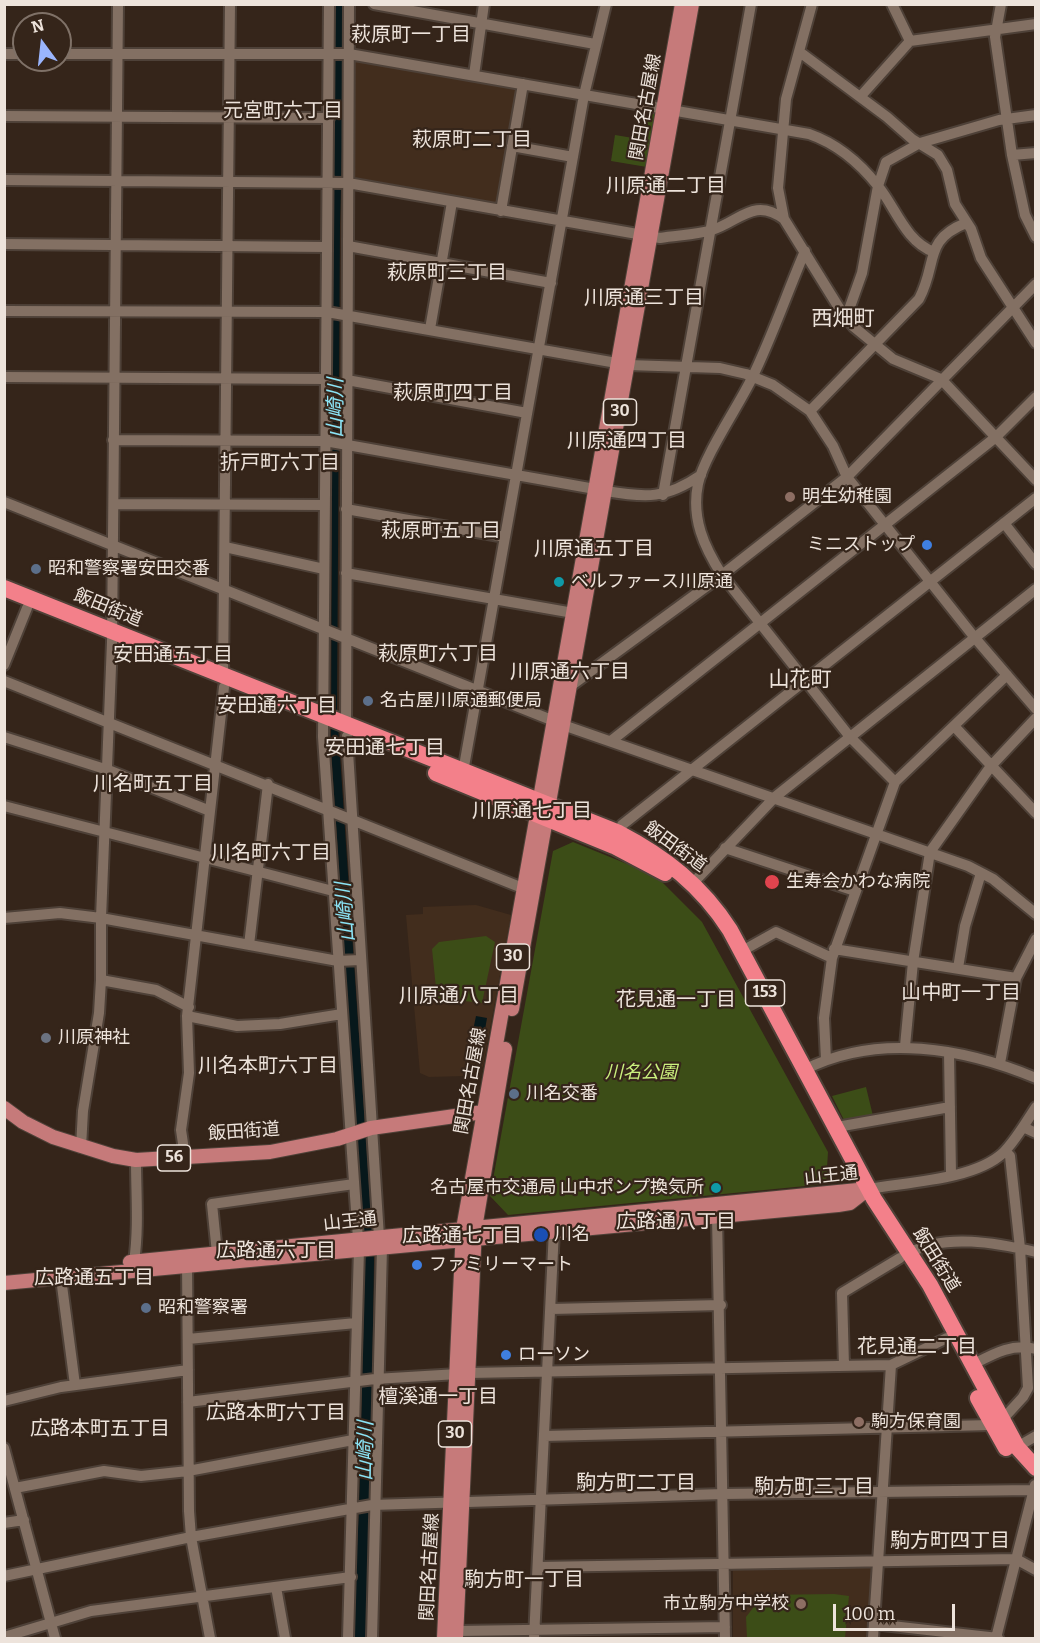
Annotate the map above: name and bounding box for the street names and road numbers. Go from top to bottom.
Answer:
street label: 関田名古屋線 [626,52,666,162]
road number: 30 [604,399,636,425]
street label: 飯田街道 [71,585,145,631]
street label: 飯田街道 [640,817,710,877]
road number: 30 [496,944,530,970]
road number: 153 [746,980,784,1006]
street label: 関田名古屋線 [451,1026,491,1136]
street label: 飯田街道 [207,1119,281,1145]
road number: 56 [158,1145,190,1171]
street label: 山王通 [803,1162,859,1190]
street label: 山王通 [322,1208,378,1236]
street label: 飯田街道 [908,1224,964,1296]
road number: 30 [438,1421,472,1447]
street label: 関田名古屋線 [416,1513,444,1621]

